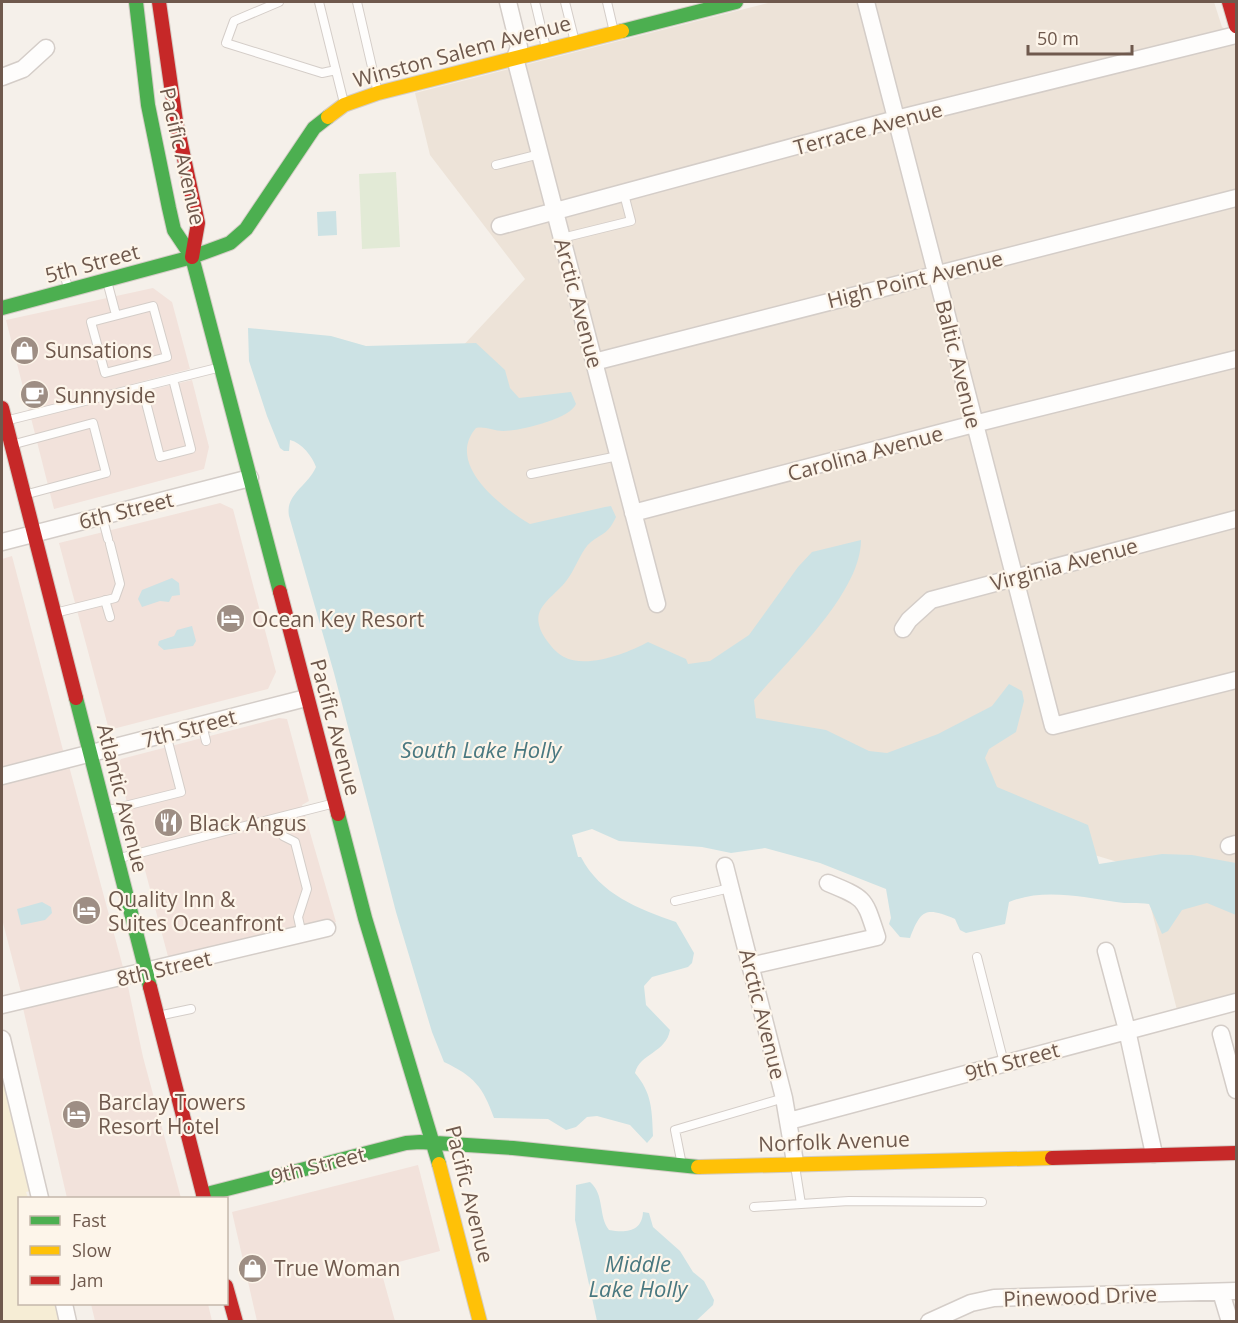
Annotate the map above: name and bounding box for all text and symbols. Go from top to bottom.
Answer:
street label: Winston Salem Avenue [350,8,574,94]
scale bar [1028,18,1132,56]
text: 50 m [1037,26,1079,50]
street label: Pacific Avenue [154,84,212,228]
street label: Terrace Avenue [791,95,945,161]
street label: Arctic Avenue [548,235,610,371]
street label: 5th Street [42,237,142,289]
street label: High Point Avenue [824,244,1006,314]
street label: Baltic Avenue [929,297,989,431]
shop icon: Sunsations [8,334,40,366]
place label: Sunsations [45,336,152,364]
cafe icon: Sunnyside [18,379,50,411]
place label: Sunnyside [55,381,156,409]
street label: Carolina Avenue [784,419,946,487]
street label: 6th Street [76,485,176,535]
street label: Virginia Avenue [987,531,1141,597]
hotel icon: Ocean Key Resort [215,603,247,635]
place label: Ocean Key Resort [252,605,424,633]
street label: Pacific Avenue [304,655,368,799]
street label: 7th Street [139,702,239,754]
street label: Atlantic Avenue [91,721,155,875]
water label: South Lake Holly [401,734,563,764]
restaurant icon: Black Angus [152,807,184,839]
place label: Black Angus [189,809,307,837]
place label: Quality Inn & Suites Oceanfront [108,885,284,937]
hotel icon: Quality Inn & Suites Oceanfront [71,895,103,927]
street label: 8th Street [114,944,214,992]
street label: Arctic Avenue [733,946,793,1082]
street label: 9th Street [962,1035,1062,1087]
place label: Barclay Towers Resort Hotel [98,1088,246,1140]
hotel icon: Barclay Towers Resort Hotel [61,1098,93,1130]
street label: Pacific Avenue [439,1122,501,1266]
street label: Norfolk Avenue [758,1124,910,1158]
street label: 9th Street [268,1140,368,1190]
legend [18,1197,228,1305]
text: Fast [72,1208,106,1232]
text: Slow [72,1238,111,1262]
water label: Middle Lake Holly [589,1248,689,1303]
shop icon: True Woman [237,1252,269,1284]
place label: True Woman [274,1254,400,1282]
text: Jam [70,1268,104,1292]
street label: Pinewood Drive [1003,1279,1157,1313]

